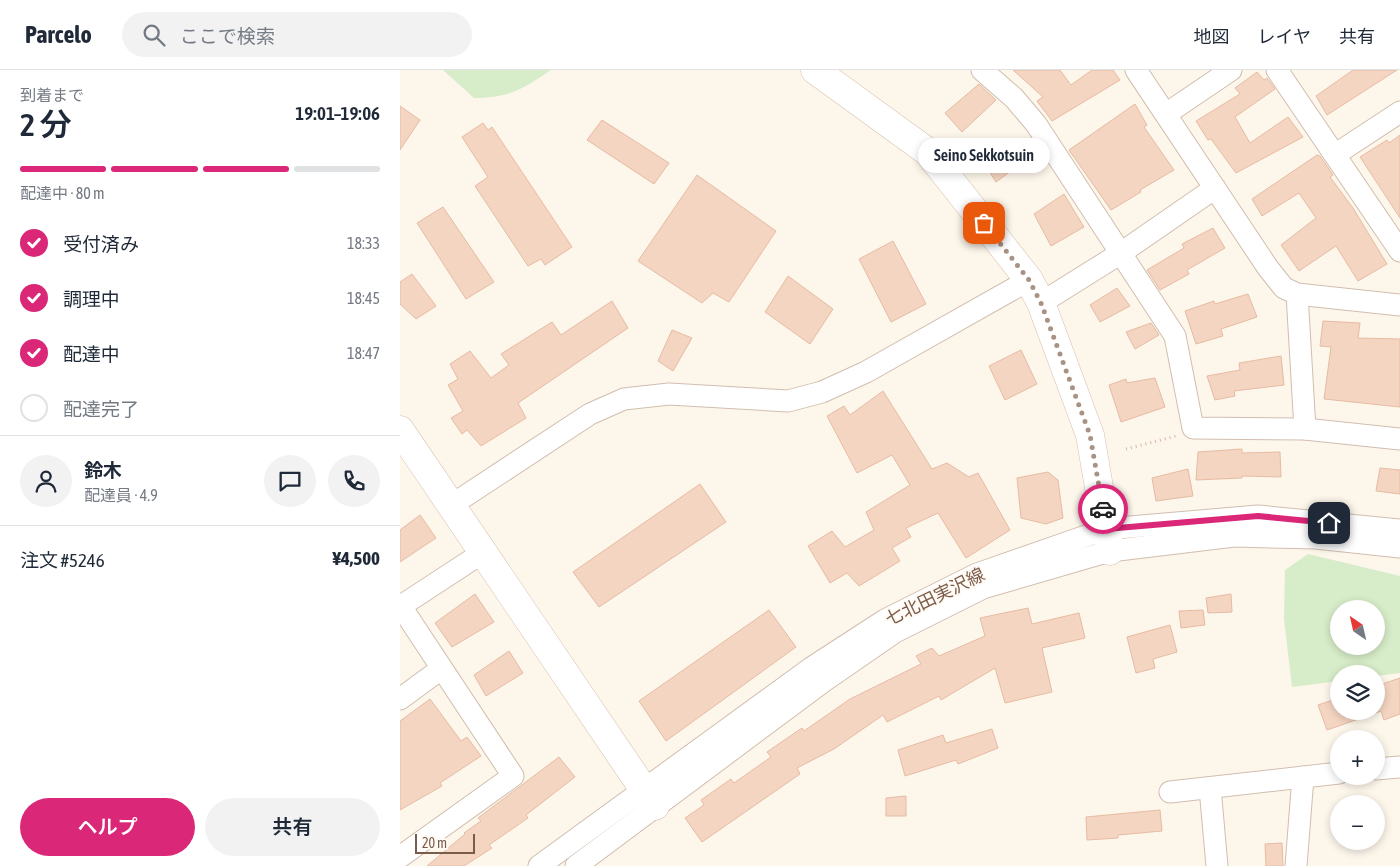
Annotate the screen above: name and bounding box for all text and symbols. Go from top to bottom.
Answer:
search box [122,12,472,57]
text: Parcelo [25,21,92,48]
icon: search [140,21,168,49]
text: ここで検索 [180,25,275,47]
text: 地図 [1194,26,1230,47]
text: レイヤ [1258,26,1311,47]
text: 共有 [1339,26,1375,47]
text: 到着まで [20,86,84,104]
text: 19:01–19:06 [295,102,380,124]
text: 2 分 [20,106,71,143]
callout: Seino Sekkotsuin [918,138,1050,173]
text: Seino Sekkotsuin [934,146,1034,164]
text: 配達中 · 80 m [20,184,105,202]
pin [963,202,1005,244]
icon: bag [970,209,998,237]
icon: check [20,229,48,257]
text: 受付済み [63,233,139,255]
text: 18:33 [347,234,380,252]
icon: check [20,284,48,312]
text: 調理中 [63,288,120,310]
text: 18:45 [347,289,380,307]
icon: check [20,339,48,367]
text: 配達中 [63,343,120,365]
text: 18:47 [347,344,380,362]
text: 配達完了 [63,398,139,420]
button: person [20,455,72,507]
button: chat [264,455,316,507]
button: phone [328,455,380,507]
text: 鈴木 [84,459,122,481]
courier [1078,484,1128,534]
text: 配達員 · 4.9 [84,486,158,504]
icon: car [1089,495,1117,523]
pin [1308,502,1350,544]
icon: home [1315,509,1343,537]
text: ¥4,500 [332,547,380,569]
text: 注文 #5246 [20,549,105,571]
street label: 七北田実沢線 [882,563,988,630]
north arrow [1330,600,1385,655]
map controls [1330,600,1385,850]
button: layers [1330,665,1385,720]
button: + [1330,730,1385,785]
button: − [1330,795,1385,850]
button: ヘルプ [20,798,195,856]
button: 共有 [205,798,380,856]
scale bar [415,831,475,854]
text: 20 m [422,835,447,851]

